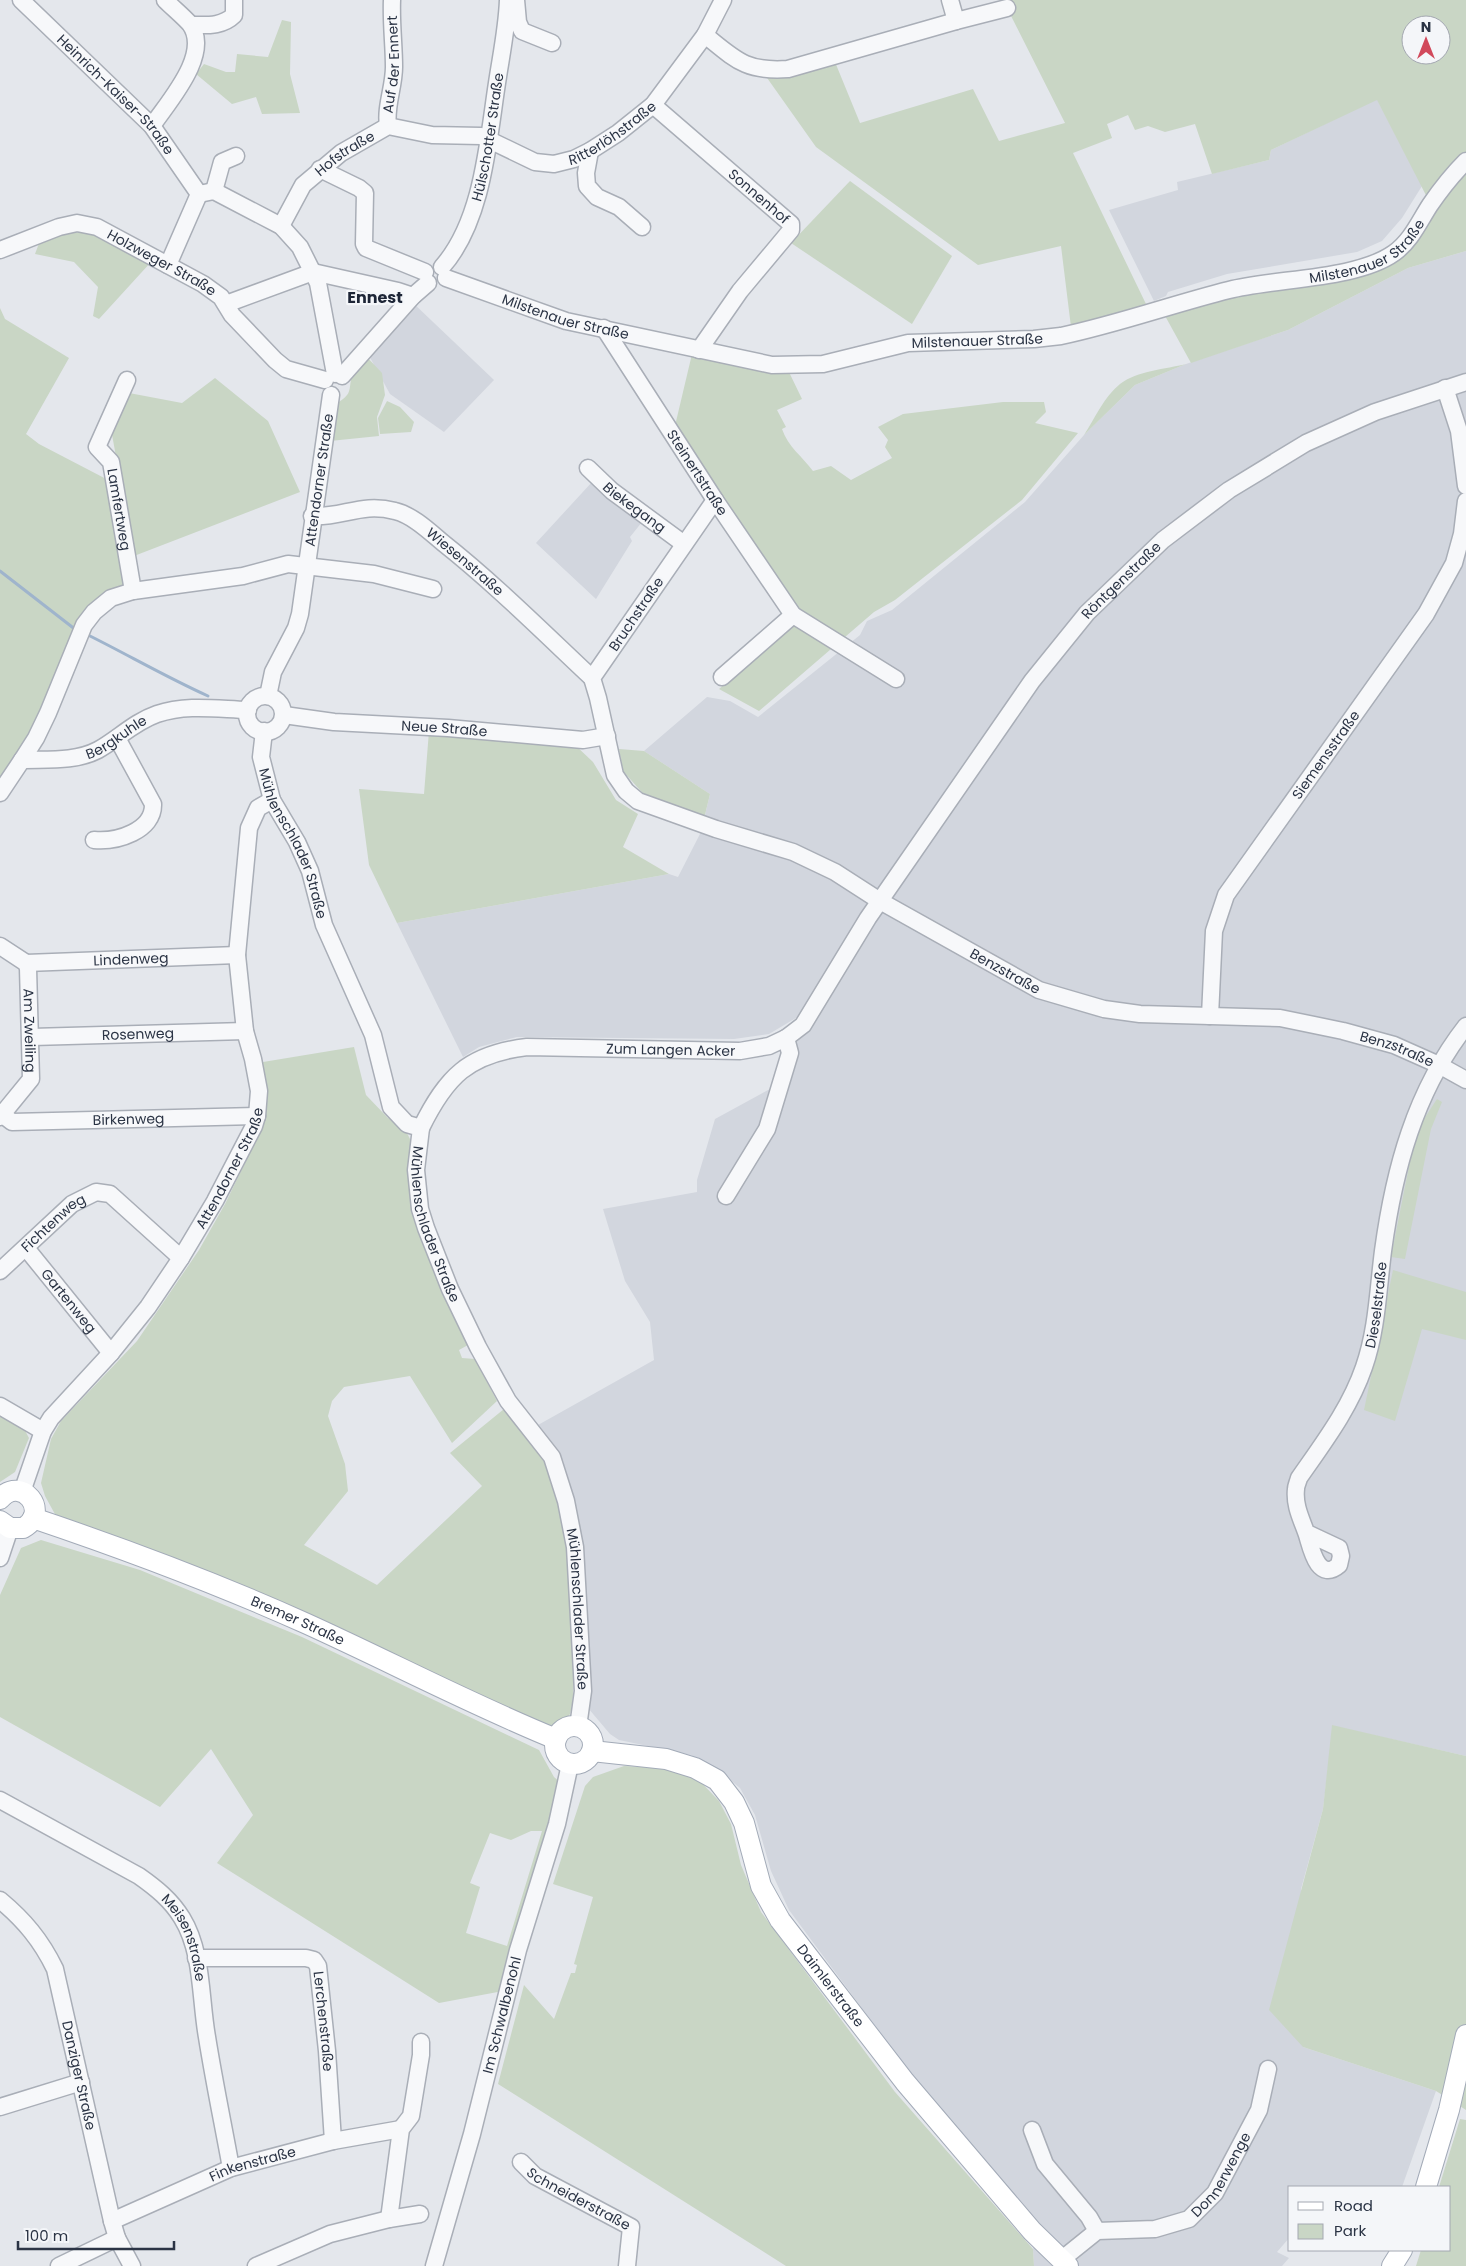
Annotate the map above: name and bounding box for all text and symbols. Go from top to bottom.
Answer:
street label: Auf der Ennert [378,15,404,114]
north arrow [1401,15,1451,65]
text: N [1421,17,1431,37]
street label: Heinrich-Kaiser-Straße [53,30,179,159]
street label: Hülschotter Straße [466,71,508,204]
street label: Ritterlöhstraße [566,96,661,170]
street label: Hofstraße [310,126,378,181]
street label: Sonnenhof [724,164,794,229]
street label: Milstenauer Straße [1308,215,1429,288]
street label: Holzweger Straße [104,224,221,301]
district label: Ennest [347,286,403,309]
street label: Milstenauer Straße [499,289,631,344]
street label: Milstenauer Straße [911,328,1044,353]
street label: Attendorner Straße [300,412,338,548]
street label: Steinertstraße [662,426,733,520]
street label: Lamfertweg [102,467,136,552]
street label: Biekegang [598,477,670,537]
street label: Wiesenstraße [422,523,509,601]
street label: Röntgenstraße [1076,537,1166,623]
street label: Bruchstraße [604,573,668,655]
street label: Siemensstraße [1287,706,1365,804]
street label: Bergkuhle [83,710,150,764]
street label: Neue Straße [401,716,488,741]
street label: Mühlenschlader Straße [254,766,332,921]
street label: Benzstraße [966,943,1044,999]
street label: Lindenweg [93,948,169,970]
street label: Am Zweiling [19,988,41,1073]
street label: Rosenweg [102,1023,174,1045]
street label: Benzstraße [1358,1026,1438,1072]
street label: Zum Langen Acker [606,1038,736,1061]
street label: Attendorner Straße [191,1107,268,1232]
street label: Birkenweg [92,1108,165,1130]
street label: Mühlenschlader Straße [406,1145,465,1306]
street label: Fichtenweg [16,1189,89,1257]
street label: Dieselstraße [1360,1260,1392,1350]
street label: Gartenweg [36,1264,101,1337]
street label: Mühlenschlader Straße [562,1526,593,1691]
street label: Bremer Straße [248,1591,348,1650]
street label: Meisenstraße [157,1889,210,1983]
street label: Daimlerstraße [792,1940,869,2032]
street label: Im Schwalbenohl [477,1954,526,2076]
street label: Lerchenstraße [309,1970,338,2072]
street label: Danziger Straße [57,2019,101,2132]
street label: Donnerwenge [1186,2128,1256,2222]
street label: Finkenstraße [206,2141,298,2187]
street label: Schneiderstraße [522,2163,634,2235]
legend [1288,2186,1451,2251]
text: Road [1334,2195,1373,2216]
scale bar [18,2218,174,2250]
text: Park [1334,2220,1366,2241]
text: 100 m [25,2225,68,2246]

